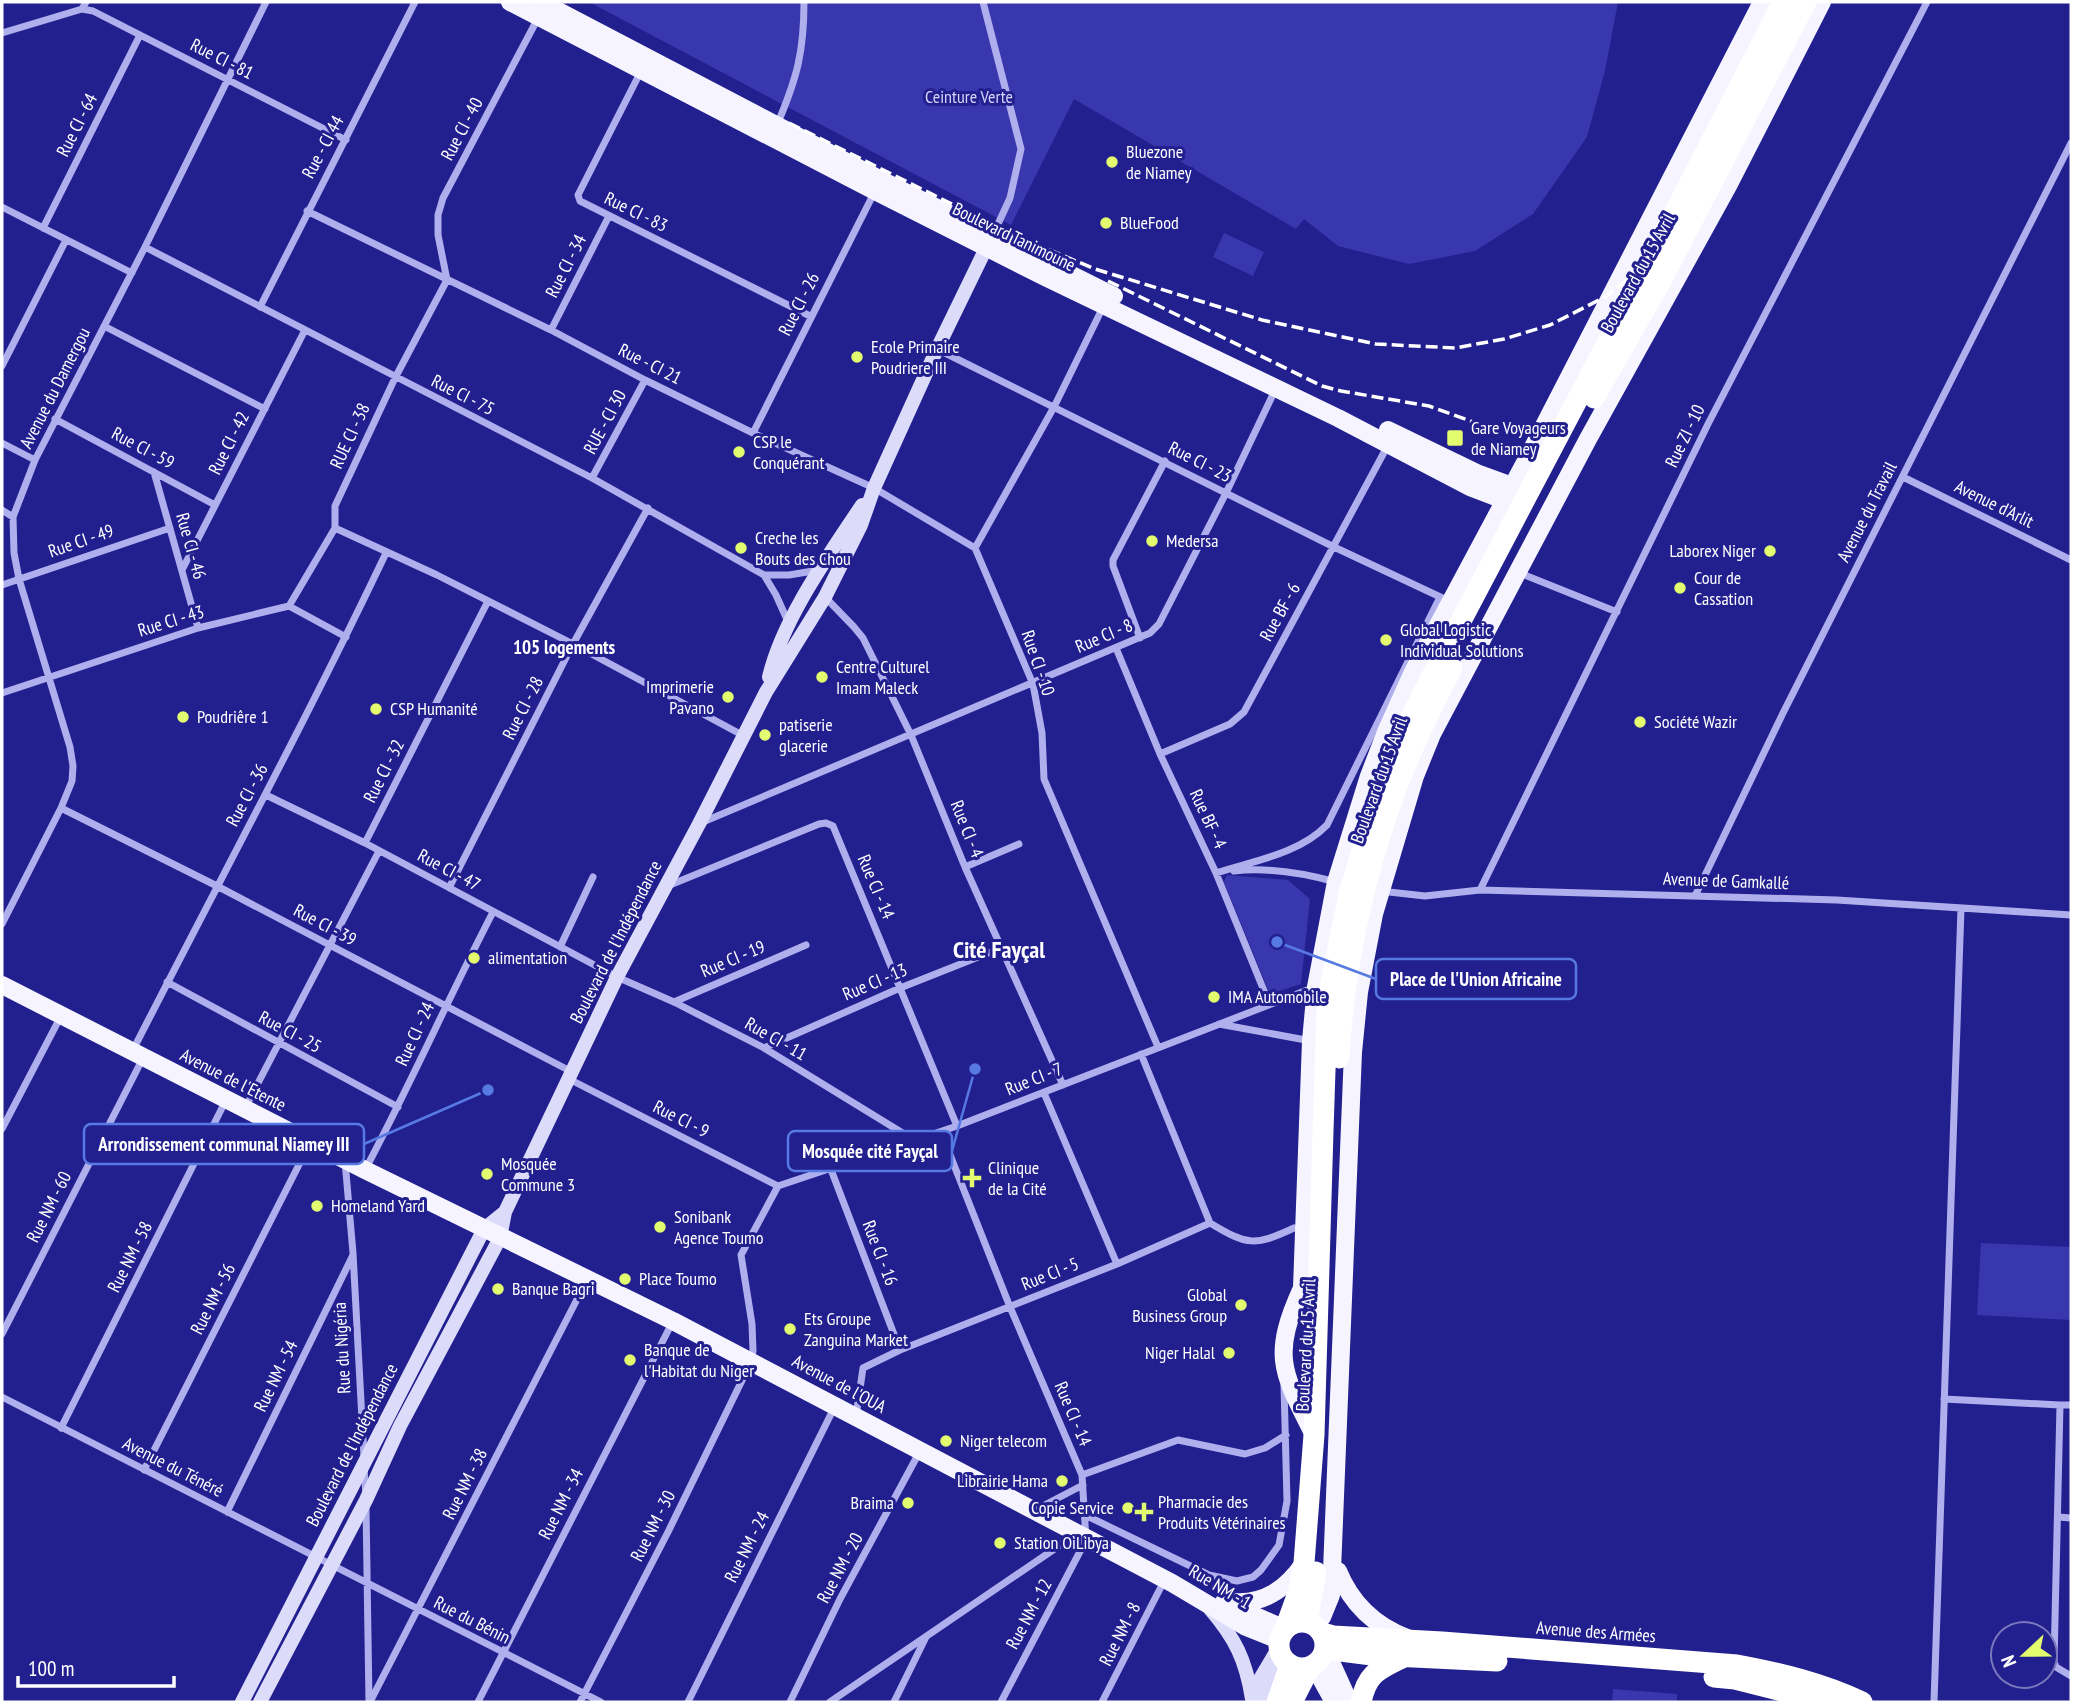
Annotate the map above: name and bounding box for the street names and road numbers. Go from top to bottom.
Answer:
street label: Rue CI - 81 [187,33,258,84]
street label: Rue CI - 64 [51,89,102,160]
street label: Rue CI - 40 [435,93,488,164]
street label: Rue - CI 44 [296,111,349,182]
street label: Rue CI - 83 [601,186,672,237]
street label: Boulevard Tanimoune [949,197,1079,276]
street label: Boulevard du 15 Avril [1595,208,1680,337]
street label: Rue CI - 34 [540,230,591,301]
street label: Rue CI - 26 [773,268,824,339]
street label: Avenue du Damergou [14,323,95,452]
street label: Rue - CI 21 [615,338,686,389]
street label: Rue CI - 75 [428,369,499,420]
street label: RUE - CI 30 [578,386,631,458]
street label: RUE CI - 38 [324,399,375,472]
street label: Rue ZI - 10 [1659,401,1710,471]
street label: Rue CI - 42 [203,407,254,478]
street label: Rue CI - 59 [108,421,179,474]
street label: Rue CI - 23 [1165,436,1236,487]
street label: Avenue du Travail [1832,457,1902,566]
street label: Avenue d'Arlit [1951,475,2038,533]
street label: Rue CI - 46 [171,510,212,582]
street label: Rue CI - 49 [45,519,117,562]
street label: Rue BF - 6 [1254,579,1305,645]
street label: Rue CI - 43 [135,600,207,641]
street label: Rue CI - 8 [1072,613,1136,658]
street label: Rue CI - 10 [1017,627,1060,699]
street label: Rue CI - 28 [497,672,548,743]
street label: Boulevard du 15 Avril [1345,713,1412,846]
street label: Rue CI - 32 [358,735,409,806]
street label: Rue CI - 36 [220,759,273,830]
street label: Rue BF - 4 [1185,785,1232,852]
street label: Rue CI - 4 [946,797,989,861]
street label: Rue CI - 47 [414,843,485,896]
street label: Rue CI - 14 [853,851,900,923]
street label: Boulevard de l'Indépendance [565,857,667,1027]
street label: Avenue de Gamkallé [1663,867,1789,894]
street label: Rue CI - 39 [290,898,361,951]
street label: Rue CI - 19 [697,935,769,982]
street label: Rue CI - 13 [839,958,911,1005]
street label: Rue CI - 24 [390,998,439,1069]
street label: Rue CI - 25 [255,1005,326,1058]
street label: Rue CI - 11 [741,1012,811,1065]
street label: Avenue de l'Etente [176,1043,290,1116]
street label: Rue CI - 7 [1002,1057,1066,1100]
street label: Rue CI - 9 [649,1095,713,1142]
street label: Rue NM - 60 [21,1167,76,1246]
street label: Rue NM - 58 [102,1217,157,1296]
street label: Rue CI - 16 [858,1217,903,1289]
street label: Rue CI - 5 [1018,1252,1082,1295]
street label: Rue NM - 56 [185,1259,240,1338]
street label: Boulevard du 15 Avril [1291,1277,1321,1412]
street label: Rue du Nigéria [328,1302,355,1395]
street label: Rue NM - 54 [248,1336,303,1415]
street label: Avenue de l'OUA [788,1349,891,1418]
street label: Boulevard de l'Indépendance [301,1360,403,1530]
street label: Rue CI - 14 [1050,1378,1097,1450]
street label: Avenue du Ténéré [119,1431,227,1502]
street label: Rue NM - 38 [437,1444,492,1523]
street label: Rue NM - 34 [533,1464,588,1543]
street label: Rue NM - 30 [625,1486,680,1565]
street label: Rue NM - 24 [719,1507,774,1586]
street label: Rue NM - 20 [811,1529,868,1607]
street label: Rue NM - 1 [1185,1559,1256,1614]
street label: Rue NM - 12 [1000,1575,1057,1653]
street label: Rue du Bénin [430,1591,514,1649]
street label: Rue NM - 8 [1094,1598,1145,1669]
street label: Avenue des Armées [1535,1616,1657,1647]

